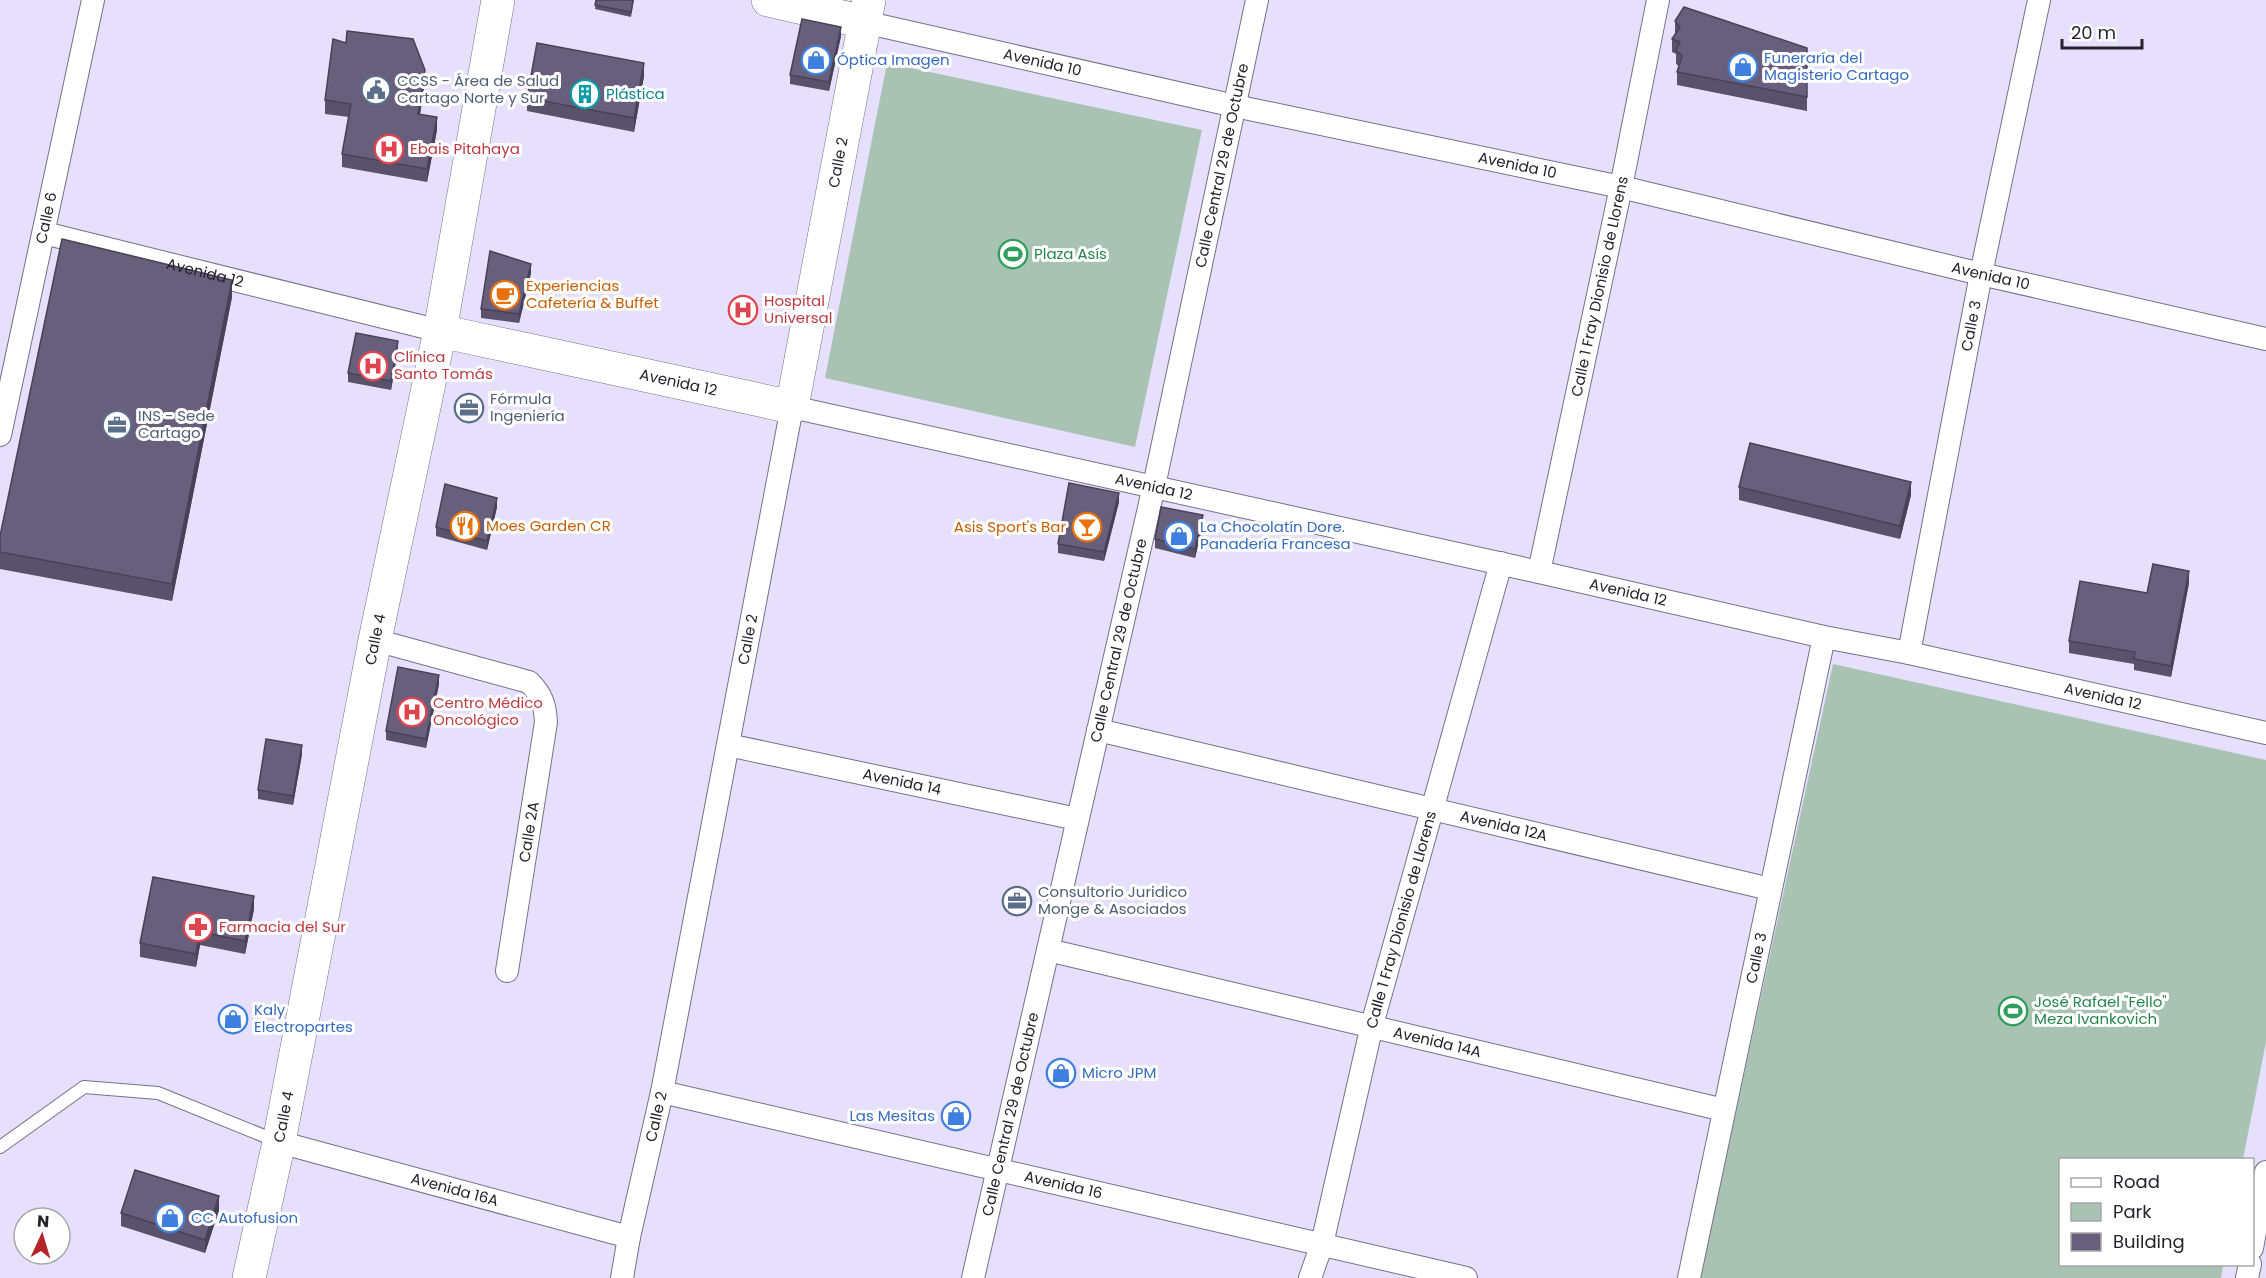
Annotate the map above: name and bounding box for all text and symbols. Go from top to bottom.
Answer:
scale bar [2062,12,2142,50]
text: 20 m [2071,20,2116,45]
street label: Avenida 10 [1001,43,1084,81]
shop icon: Óptica Imagen [800,44,832,76]
place label: Funeraría del Magisterio Cartago [1764,47,1909,85]
place label: Óptica Imagen [837,49,950,70]
shop icon: Funeraría del Magisterio Cartago [1727,51,1759,83]
street label: Calle Central 29 de Octubre [1190,61,1253,270]
place label: CCSS - Área de Salud Cartago Norte y Sur [397,70,559,108]
public building icon: CCSS - Área de Salud Cartago Norte y Sur [360,74,392,106]
building icon: Plástica [569,78,601,110]
place label: Plástica [606,83,665,104]
hospital icon: Ebais Pitahaya [373,133,405,165]
street label: Calle 2 [823,135,853,189]
place label: Ebais Pitahaya [410,138,520,159]
street label: Avenida 10 [1476,146,1559,183]
street label: Calle 1 Fray Dionisio de Llorens [1566,174,1633,399]
street label: Calle 6 [30,190,62,245]
sports icon: Plaza Asís [997,238,1029,270]
place label: Plaza Asís [1034,243,1107,264]
street label: Avenida 12 [164,253,246,292]
street label: Avenida 10 [1949,256,2032,295]
place label: Experiencias Cafetería & Buffet [526,275,659,313]
cafe icon: Experiencias Cafetería & Buffet [489,279,521,311]
place label: Hospital Universal [764,290,832,328]
hospital icon: Hospital Universal [727,294,759,326]
street label: Calle 3 [1956,299,1986,353]
place label: Clínica Santo Tomás [394,346,493,384]
hospital icon: Clínica Santo Tomás [357,350,389,382]
street label: Avenida 12 [638,363,719,401]
place label: Fórmula Ingeniería [490,388,565,426]
office icon: Fórmula Ingeniería [453,392,485,424]
place label: INS - Sede Cartago [138,405,215,443]
office icon: INS - Sede Cartago [101,409,133,441]
street label: Avenida 12 [1113,468,1195,505]
restaurant icon: Moes Garden CR [449,510,481,542]
bar icon: Asis Sport's Bar [1071,511,1103,543]
place label: Moes Garden CR [486,515,611,536]
place label: Asis Sport's Bar [954,516,1066,537]
place label: La Chocolatín Dore. Panadería Francesa [1200,516,1351,554]
shop icon: La Chocolatín Dore. Panadería Francesa [1163,520,1195,552]
street label: Calle Central 29 de Octubre [1085,536,1152,744]
street label: Avenida 12 [1587,573,1669,611]
street label: Calle 4 [359,612,390,667]
street label: Calle 2 [732,612,762,666]
street label: Avenida 12 [2062,677,2144,715]
place label: Centro Médico Oncológico [433,692,543,730]
hospital icon: Centro Médico Oncológico [396,696,428,728]
street label: Avenida 14 [861,763,943,800]
street label: Calle 2A [513,800,544,864]
street label: Avenida 12A [1458,805,1550,846]
street label: Calle 1 Fray Dionisio de Llorens [1361,808,1441,1031]
place label: Consultorio Juridico Monge & Asociados [1038,881,1187,919]
office icon: Consultorio Juridico Monge & Asociados [1001,885,1033,917]
pharmacy icon: Farmacia del Sur [182,911,214,943]
place label: Farmacia del Sur [219,916,346,937]
street label: Calle 3 [1740,931,1771,985]
place label: José Rafael "Fello" Meza Ivankovich [2034,991,2167,1029]
sports icon: José Rafael "Fello" Meza Ivankovich [1997,995,2029,1027]
place label: Kaly Electropartes [254,999,353,1037]
shop icon: Kaly Electropartes [217,1003,249,1035]
street label: Calle Central 29 de Octubre [976,1010,1043,1218]
street label: Avenida 14A [1391,1021,1483,1062]
shop icon: Micro JPM [1045,1057,1077,1089]
place label: Micro JPM [1082,1062,1156,1083]
street label: Calle 4 [268,1089,299,1144]
street label: Calle 2 [640,1089,672,1144]
shop icon: Las Mesitas [940,1100,972,1132]
place label: Las Mesitas [849,1105,935,1126]
legend [2059,1158,2254,1266]
street label: Avenida 16 [1022,1165,1105,1204]
street label: Avenida 16A [409,1167,501,1211]
text: Road [2113,1169,2160,1194]
text: Park [2113,1199,2152,1224]
shop icon: CC Autofusion [154,1202,186,1234]
north arrow [12,1206,72,1266]
place label: CC Autofusion [191,1207,298,1228]
text: N [36,1210,50,1233]
text: Building [2113,1229,2185,1254]

